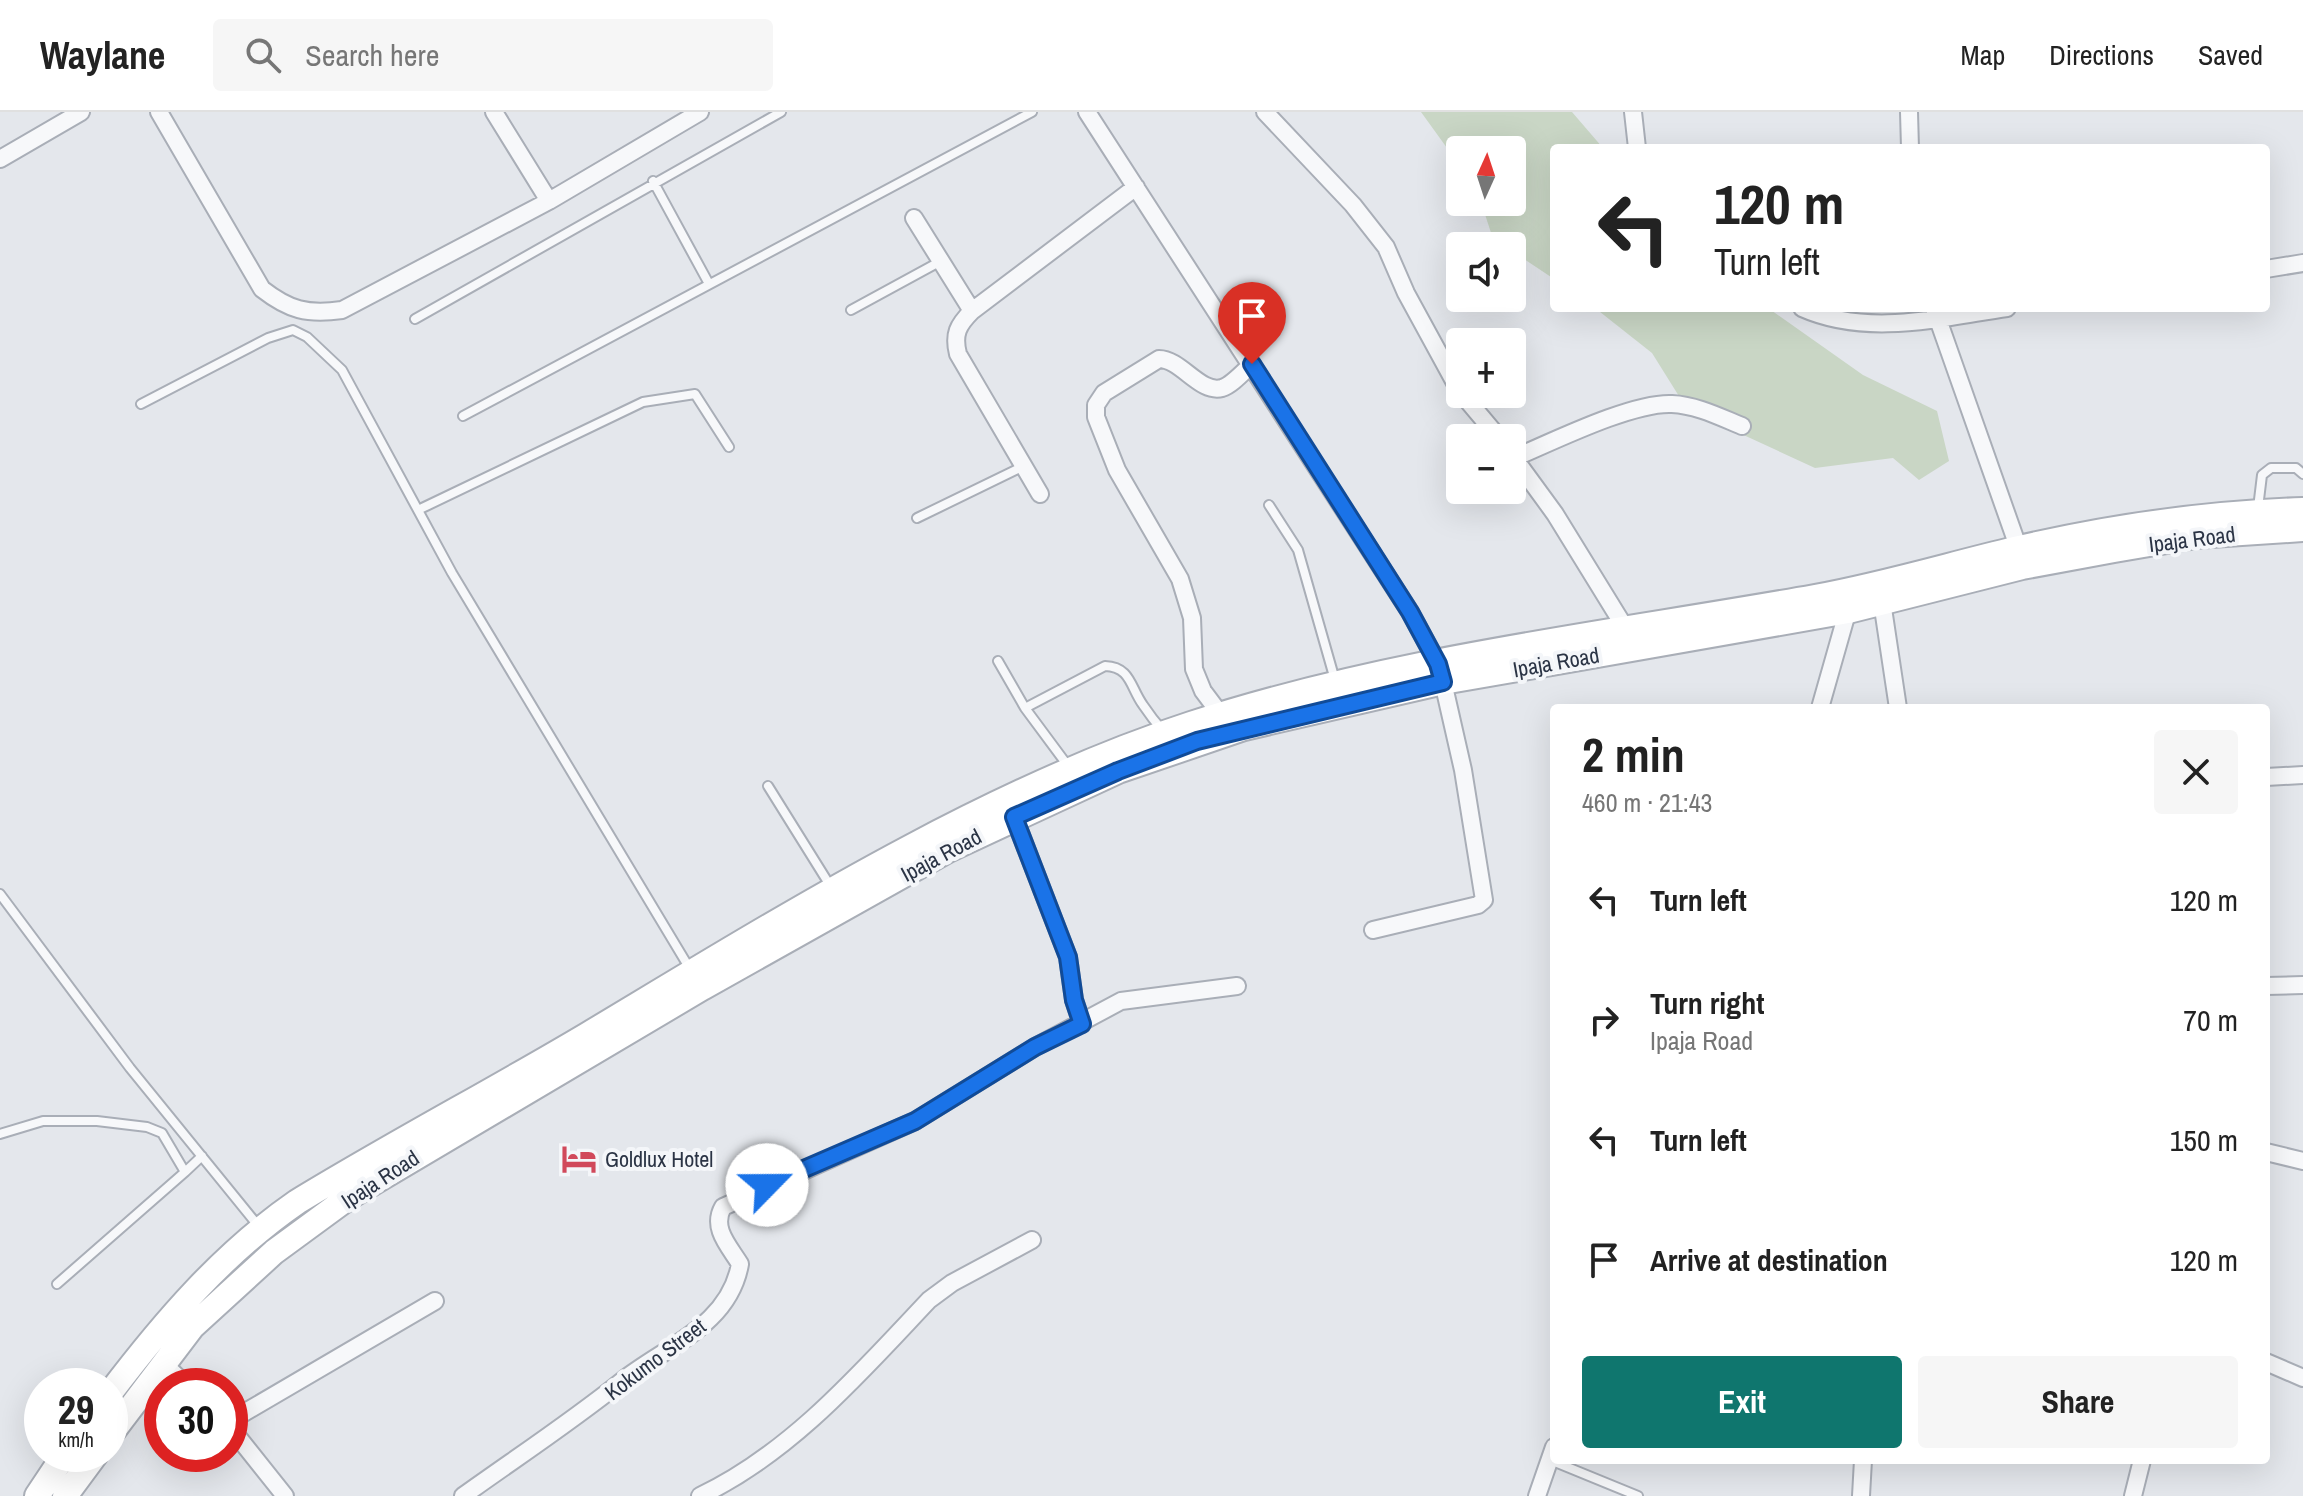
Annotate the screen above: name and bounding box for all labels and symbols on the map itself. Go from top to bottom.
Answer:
north arrow [1446,136,1526,216]
pin [1218,282,1286,364]
street label: Ipaja Road [2147,519,2237,559]
street label: Ipaja Road [1510,640,1602,684]
street label: Ipaja Road [895,821,987,889]
hotel icon: Goldlux Hotel [560,1140,598,1178]
street label: Ipaja Road [335,1143,425,1215]
position arrow [725,1143,809,1227]
place label: Goldlux Hotel [605,1144,713,1174]
street label: Kokumo Street [598,1311,712,1407]
speed limit sign: 30 [144,1368,248,1472]

